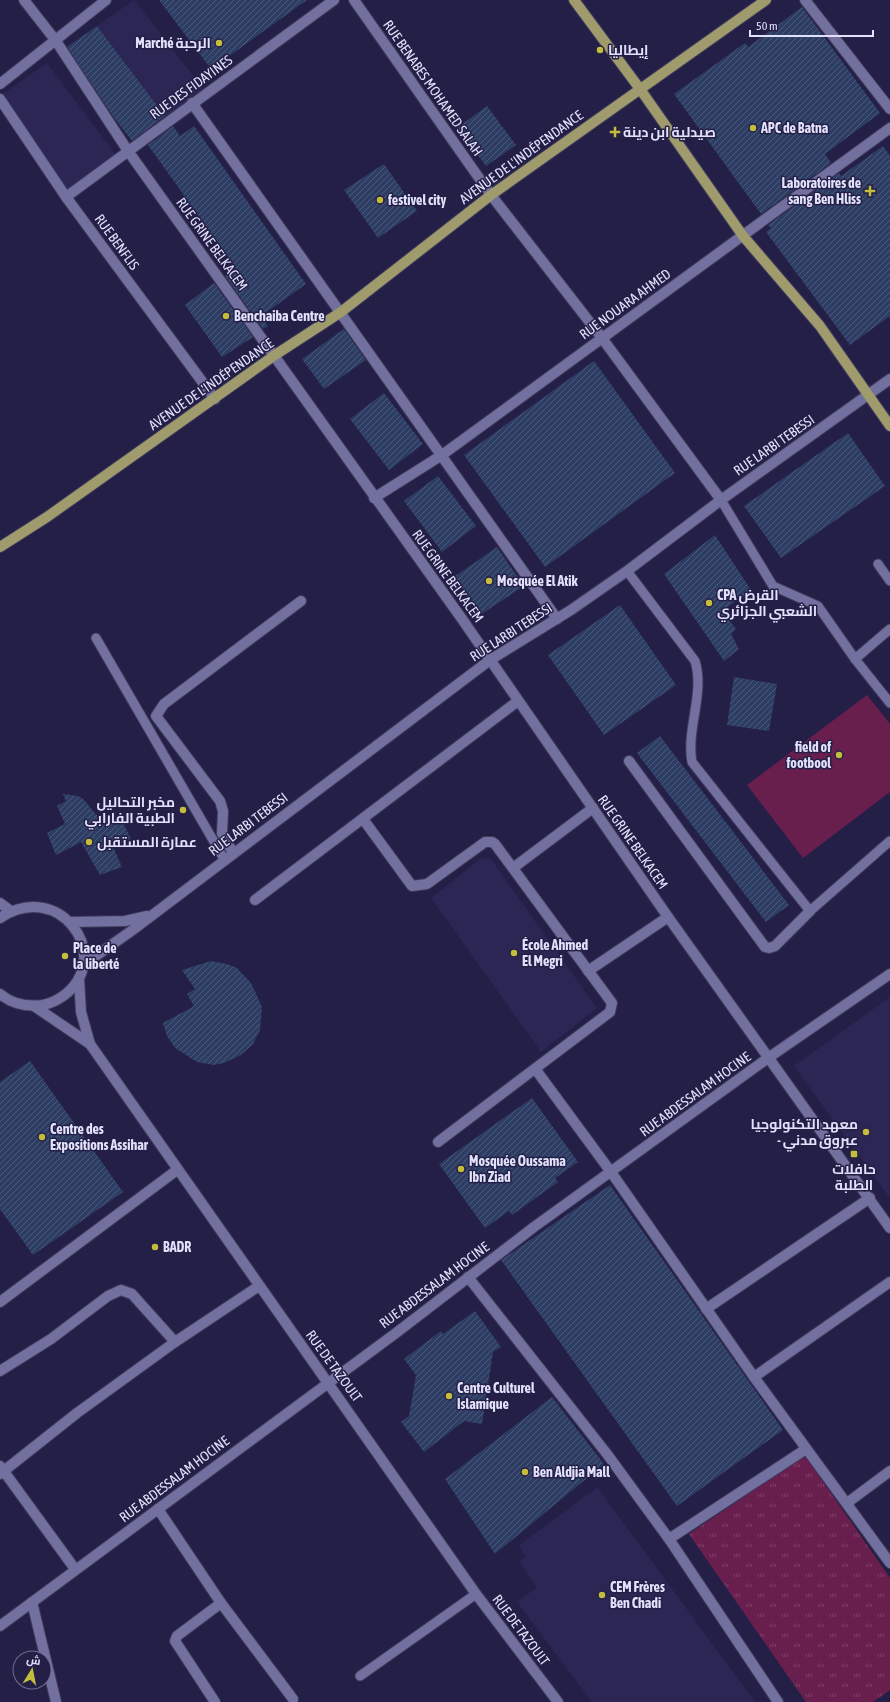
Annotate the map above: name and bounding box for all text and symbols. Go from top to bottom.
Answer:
scale bar [750,12,873,38]
street label: RUE BENABES MOHAMED SALAH [380,17,486,159]
text: 50 m [756,19,778,33]
place label: Marché الرحبة [135,35,211,52]
marker: Marché الرحبة [214,38,224,48]
place label: إيطاليا [608,42,648,60]
marker: إيطاليا [595,45,605,55]
street label: RUE DES FIDAYINES [147,52,235,122]
street label: AVENUE DE L'INDÉPENDANCE [456,107,586,207]
place label: APC de Batna [760,120,829,136]
marker: APC de Batna [748,123,758,133]
place label: صيدلية ابن دينة [623,124,716,141]
marker: صيدلية ابن دينة [610,127,620,137]
place label: Laboratoires de sang Ben Hliss [781,175,861,207]
marker: Laboratoires de sang Ben Hliss [864,185,876,197]
place label: festivel city [387,192,446,208]
street label: RUE GRINE BELKACEM [173,195,251,293]
marker: festivel city [375,195,385,205]
street label: RUE BENFLIS [92,211,143,273]
street label: RUE NOUARA AHMED [576,266,674,342]
place label: Benchaiba Centre [234,308,325,324]
marker: Benchaiba Centre [221,311,231,321]
street label: AVENUE DE L'INDÉPENDANCE [146,335,276,433]
street label: RUE LARBI TEBESSI [731,411,817,479]
street label: RUE GRINE BELKACEM [409,527,487,625]
place label: Mosquée El Atik [497,573,579,589]
marker: Mosquée El Atik [484,576,494,586]
place label: CPA القرض الشعبي الجزائري [717,587,817,623]
marker: CPA القرض الشعبي الجزائري [704,598,714,608]
street label: RUE LARBI TEBESSI [467,600,555,664]
place label: field of footbool [785,739,831,771]
marker: field of footbool [834,750,844,760]
street label: RUE LARBI TEBESSI [205,789,291,859]
street label: RUE GRINE BELKACEM [595,792,671,892]
place label: مخبر التحاليل الطبية الفارابي [85,794,175,830]
marker: مخبر التحاليل الطبية الفارابي [178,805,188,815]
place label: عمارة المستقبل [97,834,197,851]
marker: عمارة المستقبل [84,837,94,847]
place label: École Ahmed El Megri [522,937,589,969]
place label: Place de la liberté [73,940,119,972]
marker: École Ahmed El Megri [509,948,519,958]
marker: Place de la liberté [60,951,70,961]
street label: RUE ABDESSALAM HOCINE [636,1048,754,1140]
place label: معهد التكنولوجيا - عبروق مدني [751,1116,858,1152]
place label: Centre des Expositions Assihar [50,1121,149,1153]
marker: معهد التكنولوجيا - عبروق مدني [861,1127,871,1137]
marker: Centre des Expositions Assihar [37,1132,47,1142]
marker: حافلات الطلبة [849,1149,859,1159]
place label: Mosquée Oussama Ibn Ziad [469,1153,566,1185]
place label: حافلات الطلبة [832,1161,876,1193]
marker: Mosquée Oussama Ibn Ziad [456,1164,466,1174]
place label: BADR [163,1239,191,1255]
street label: RUE ABDESSALAM HOCINE [376,1239,492,1331]
marker: BADR [150,1242,160,1252]
street label: RUE DE TAZOULT [303,1327,365,1405]
place label: Centre Culturel Islamique [457,1380,535,1412]
marker: Centre Culturel Islamique [444,1391,454,1401]
street label: RUE ABDESSALAM HOCINE [116,1433,232,1525]
place label: Ben Aldjia Mall [533,1464,610,1480]
marker: Ben Aldjia Mall [520,1467,530,1477]
place label: CEM Frères Ben Chadi [610,1579,665,1611]
marker: CEM Frères Ben Chadi [597,1590,607,1600]
street label: RUE DE TAZOULT [489,1591,553,1669]
north arrow [12,1650,52,1690]
text: ش [26,1653,42,1668]

